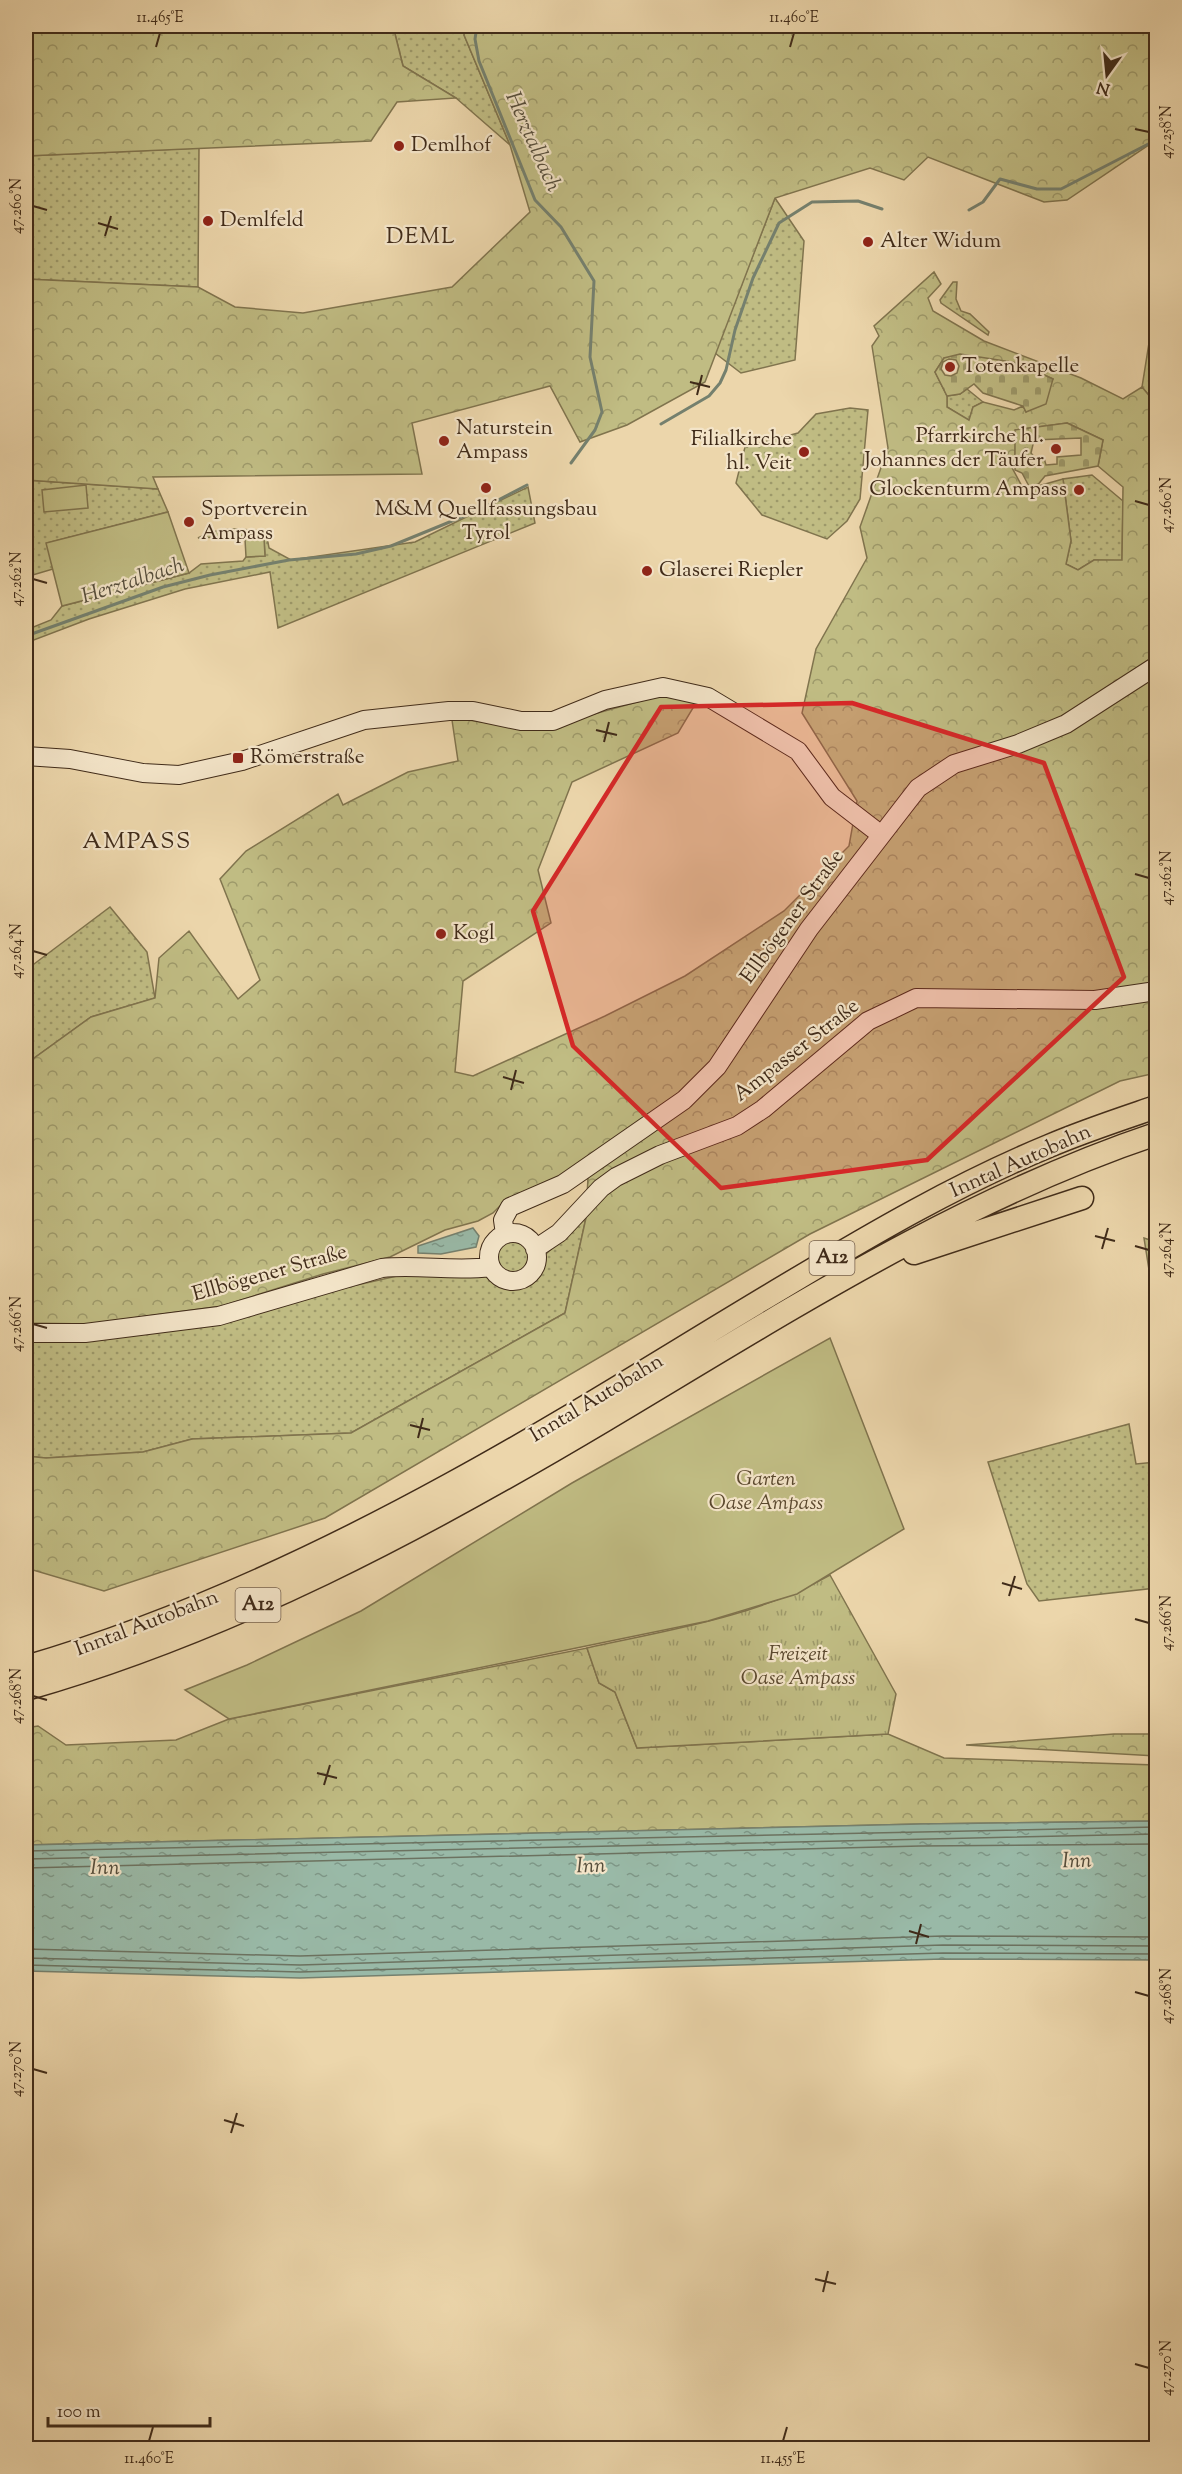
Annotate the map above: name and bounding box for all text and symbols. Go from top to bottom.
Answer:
text: 11.465°E [137,8,183,29]
text: 11.460°E [769,8,819,29]
north arrow [1077,45,1137,105]
text: N [1094,74,1113,100]
water label: Herztalbach [496,87,568,197]
text: 47.258°N [1157,105,1178,159]
place label: Demlhof [411,131,493,161]
marker: Demlhof [392,139,406,153]
text: 47.260°N [7,178,28,234]
place label: Demlfeld [220,206,304,236]
marker: Demlfeld [201,214,215,228]
district label: DEML [386,222,456,254]
place label: Alter Widum [880,227,1001,257]
marker: Alter Widum [861,235,875,249]
place label: Totenkapelle [962,352,1079,382]
marker: Totenkapelle [943,360,957,374]
place label: Naturstein Ampass [456,414,553,468]
place label: Pfarrkirche hl. Johannes der Täufer [863,422,1044,476]
place label: Filialkirche hl. Veit [691,425,792,479]
marker: Naturstein Ampass [437,434,451,448]
marker: Pfarrkirche hl. Johannes der Täufer [1049,442,1063,456]
marker: Filialkirche hl. Veit [797,445,811,459]
place label: Glockenturm Ampass [869,475,1067,505]
text: 47.260°N [1157,477,1178,533]
marker: M&M Quellfassungsbau Tyrol [479,481,493,495]
marker: Glockenturm Ampass [1072,483,1086,497]
place label: Sportverein Ampass [201,495,308,549]
place label: M&M Quellfassungsbau Tyrol [375,495,597,549]
marker: Sportverein Ampass [182,515,196,529]
water label: Herztalbach [77,550,189,614]
text: 47.262°N [7,551,28,607]
place label: Glaserei Riepler [659,556,803,586]
marker: Glaserei Riepler [640,564,654,578]
place label: Römerstraße [250,743,365,773]
marker: Römerstraße [231,751,245,765]
district label: AMPASS [82,825,192,859]
street label: Ellbögener Straße [734,843,852,991]
text: 47.262°N [1157,850,1178,906]
place label: Kogl [453,919,495,949]
text: 47.264°N [7,923,28,979]
marker: Kogl [434,927,448,941]
street label: Ampasser Straße [728,992,866,1110]
street label: Inntal Autobahn [946,1117,1096,1207]
text: 47.264°N [1157,1222,1178,1278]
street label: Ellbögener Straße [189,1238,351,1310]
road number: A12 [810,1241,854,1275]
text: 47.266°N [7,1296,28,1352]
street label: Inntal Autobahn [524,1347,670,1451]
park label: Garten Oase Ampass [709,1465,823,1519]
street label: Inntal Autobahn [71,1583,223,1665]
road number: A12 [236,1588,280,1622]
text: 47.266°N [1157,1595,1178,1651]
park label: Freizeit Oase Ampass [741,1640,855,1694]
text: 47.268°N [7,1668,28,1724]
water label: Inn [1062,1846,1093,1878]
water label: Inn [576,1851,607,1883]
water label: Inn [90,1853,121,1885]
text: 47.268°N [1157,1968,1178,2024]
text: 47.270°N [7,2041,28,2097]
text: 47.270°N [1157,2340,1178,2396]
scale bar [48,2390,210,2428]
text: 100 m [57,2400,101,2426]
text: 11.460°E [124,2449,174,2470]
text: 11.455°E [761,2449,805,2470]

